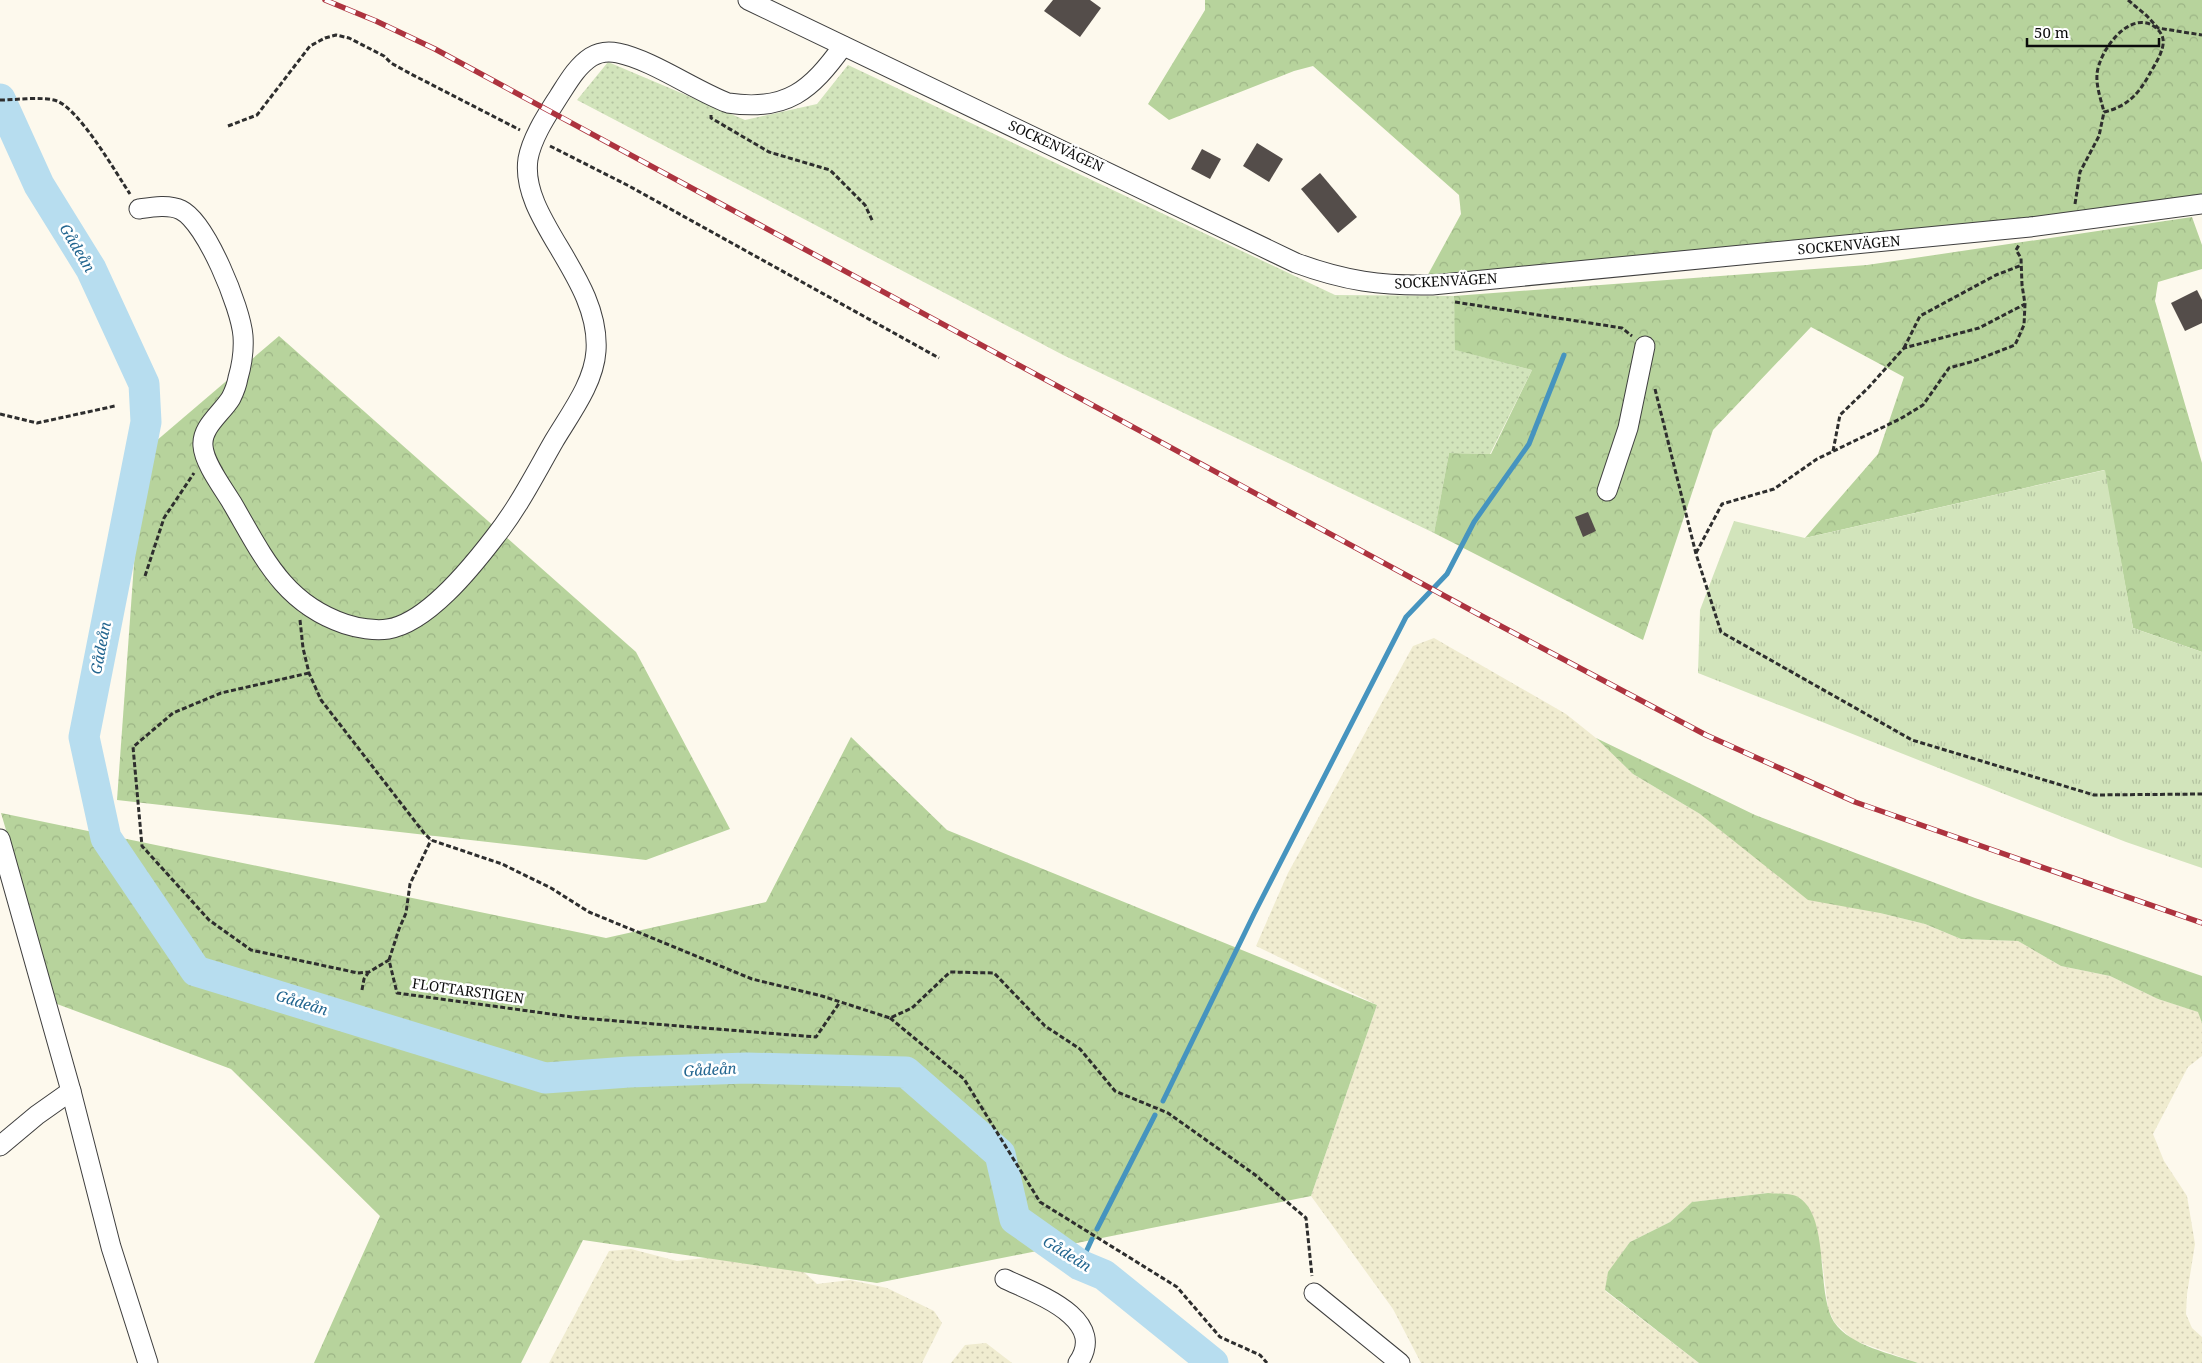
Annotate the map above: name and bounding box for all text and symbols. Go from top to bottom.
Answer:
scale bar [2027,15,2160,47]
text: 50 m [2034,22,2069,42]
street label: SOCKENVÄGEN [1005,115,1107,176]
water label: Gådeån [56,220,100,275]
street label: SOCKENVÄGEN [1797,231,1901,258]
street label: SOCKENVÄGEN [1394,268,1498,293]
water label: Gådeån [85,620,115,676]
street label: FLOTTARSTIGEN [411,973,526,1008]
water label: Gådeån [274,985,331,1019]
water label: Gådeån [683,1058,737,1080]
water label: Gådeån [1040,1231,1095,1276]

